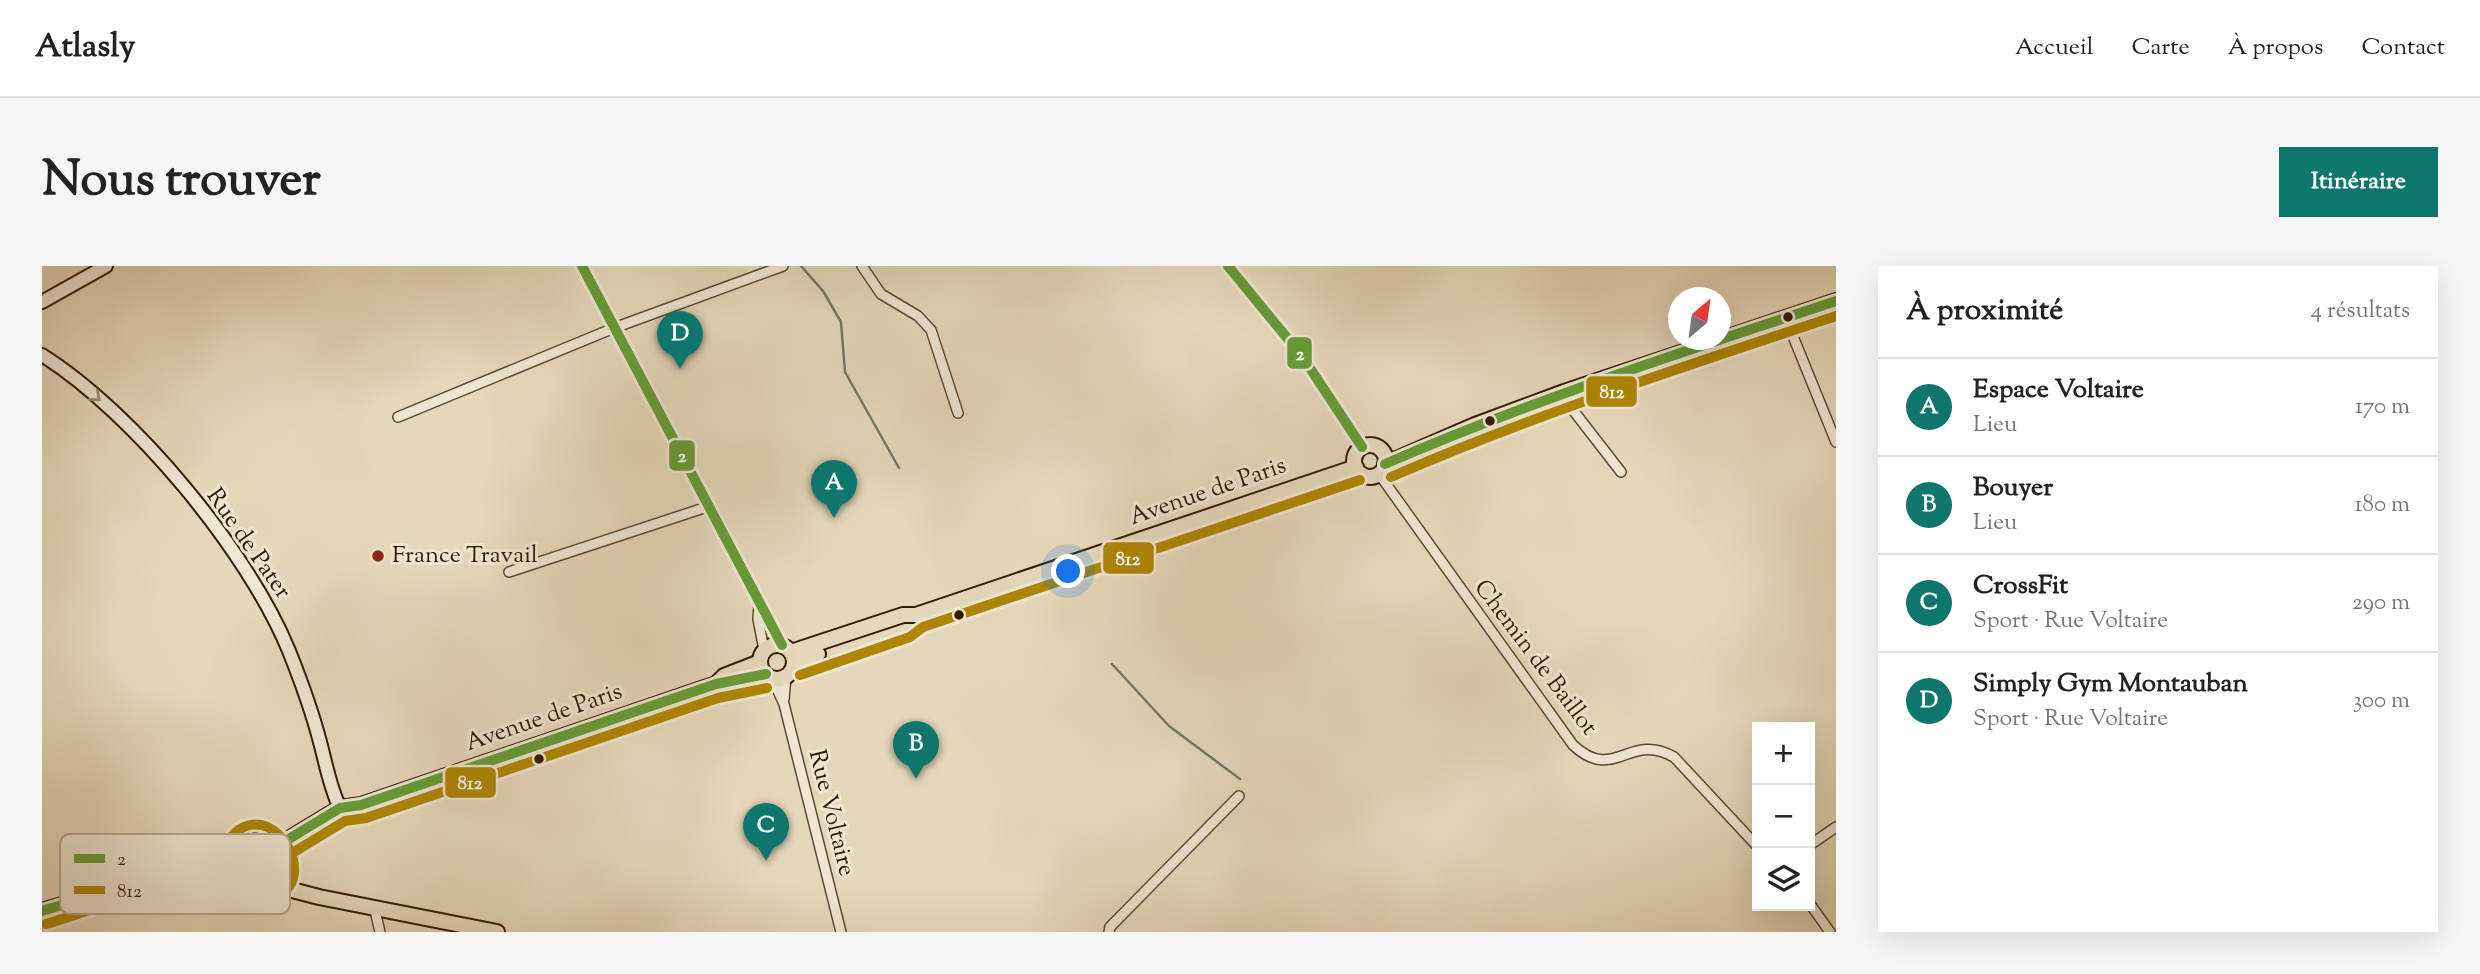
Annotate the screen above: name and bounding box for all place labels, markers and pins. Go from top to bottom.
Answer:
unlabelled marker [1781,310,1795,324]
pin: D [657,311,703,369]
unlabelled marker [1483,414,1497,428]
pin: A [811,460,857,518]
place label: France Travail [392,539,538,573]
marker: France Travail [370,548,386,564]
unlabelled marker [952,608,966,622]
pin: B [893,721,939,779]
unlabelled marker [532,752,546,766]
pin: C [743,803,789,861]

